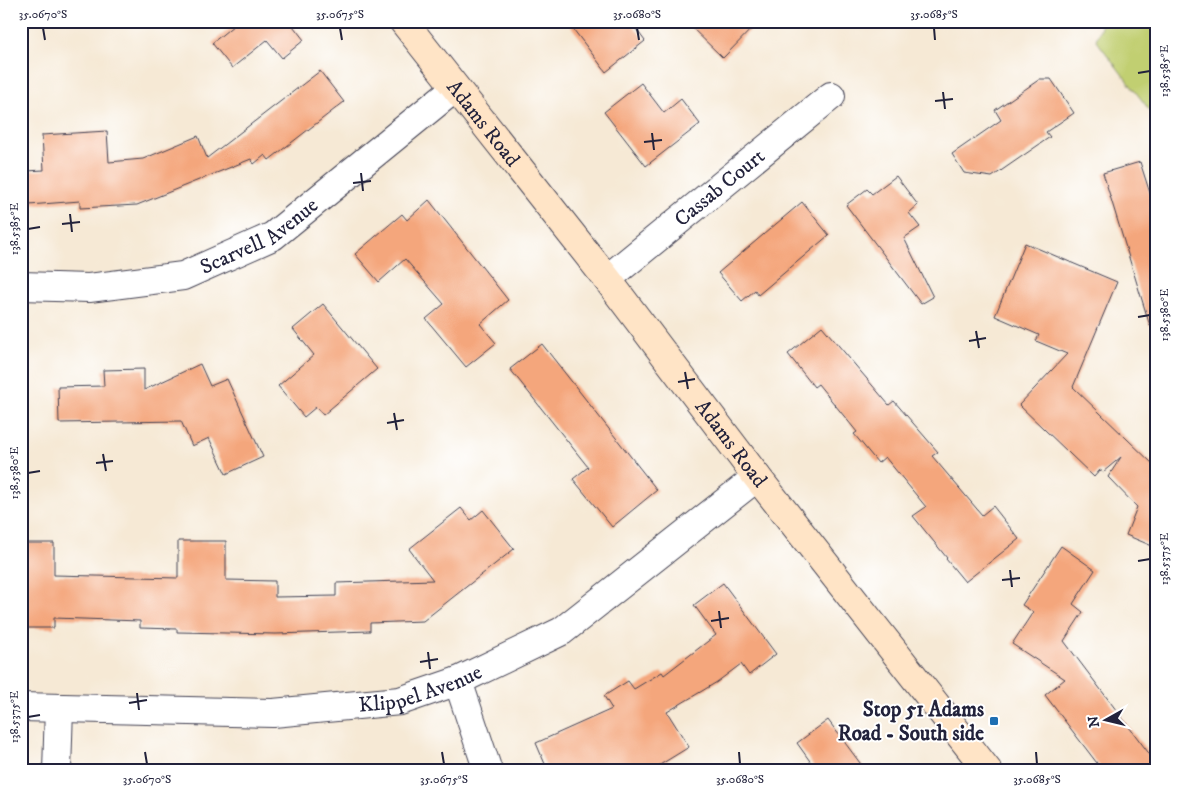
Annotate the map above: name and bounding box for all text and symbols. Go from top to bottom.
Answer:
text: 35.0670°S [19,7,67,22]
text: 35.0675°S [316,7,364,22]
text: 35.0680°S [613,7,661,22]
text: 35.0685°S [910,7,958,22]
text: 138.5385°E [1157,44,1172,97]
street label: Adams Road [441,75,525,173]
street label: Cassab Court [669,143,771,233]
street label: Scarvell Avenue [196,192,324,281]
text: 138.5385°E [7,202,22,255]
text: 138.5380°E [1157,288,1172,341]
street label: Adams Road [689,395,773,494]
text: 138.5380°E [7,446,22,499]
text: 138.5375°E [1157,532,1172,585]
street label: Klippel Avenue [358,659,487,719]
text: 138.5375°E [7,690,22,743]
north arrow [1080,694,1130,744]
place label: Stop 51 Adams Road - South side [838,697,984,747]
text: N [1084,714,1104,729]
marker: Stop 51 Adams Road - South side [988,715,1000,727]
text: 35.0670°S [123,772,171,787]
text: 35.0675°S [420,772,468,787]
text: 35.0680°S [716,772,764,787]
text: 35.0685°S [1013,772,1061,787]

